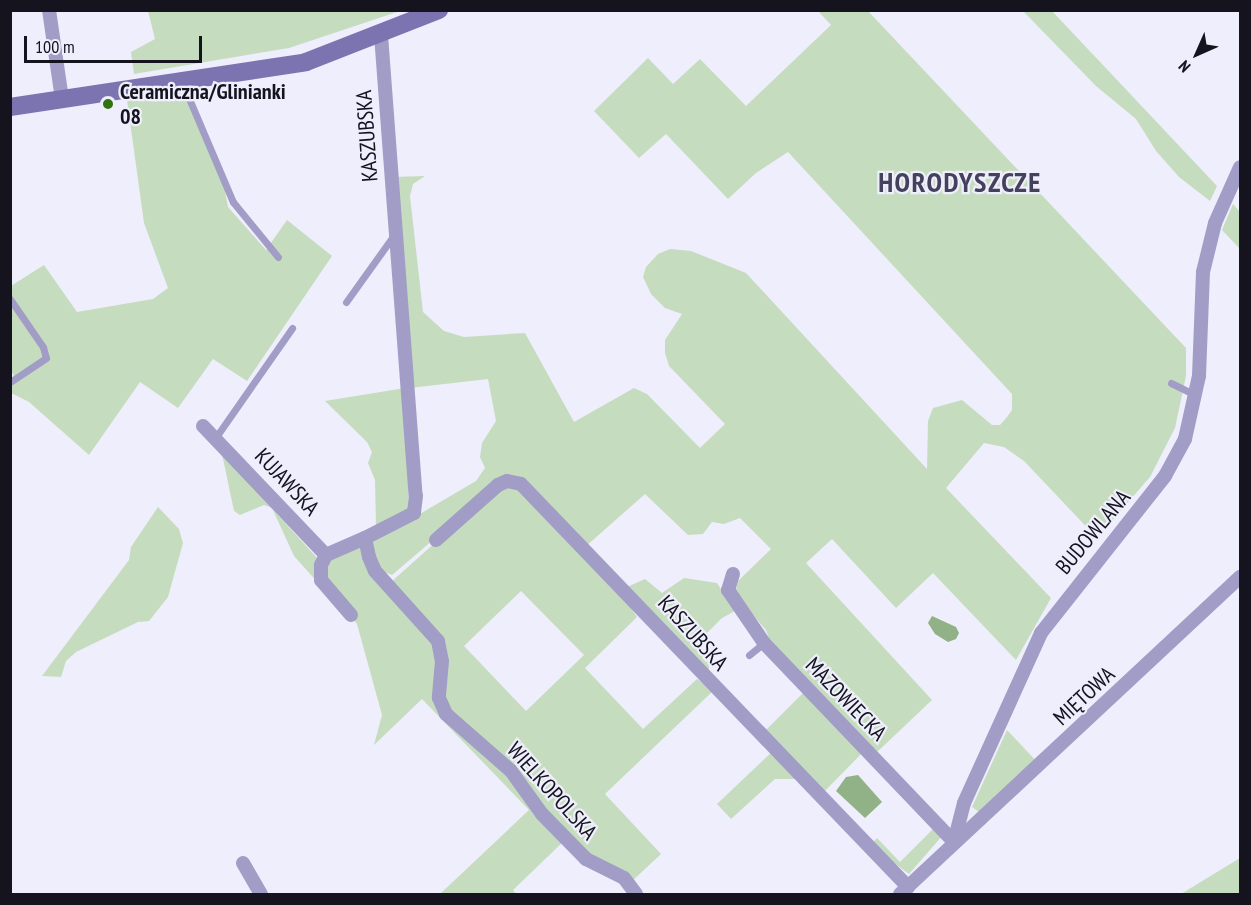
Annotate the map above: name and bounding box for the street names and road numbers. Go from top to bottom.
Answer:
street label: KASZUBSKA [351,89,383,183]
street label: KUJAWSKA [249,443,325,521]
street label: BUDOWLANA [1050,485,1136,579]
street label: KASZUBSKA [652,590,734,676]
street label: MAZOWIECKA [800,652,892,746]
street label: MIĘTOWA [1048,661,1120,731]
street label: WIELKOPOLSKA [501,737,603,845]

